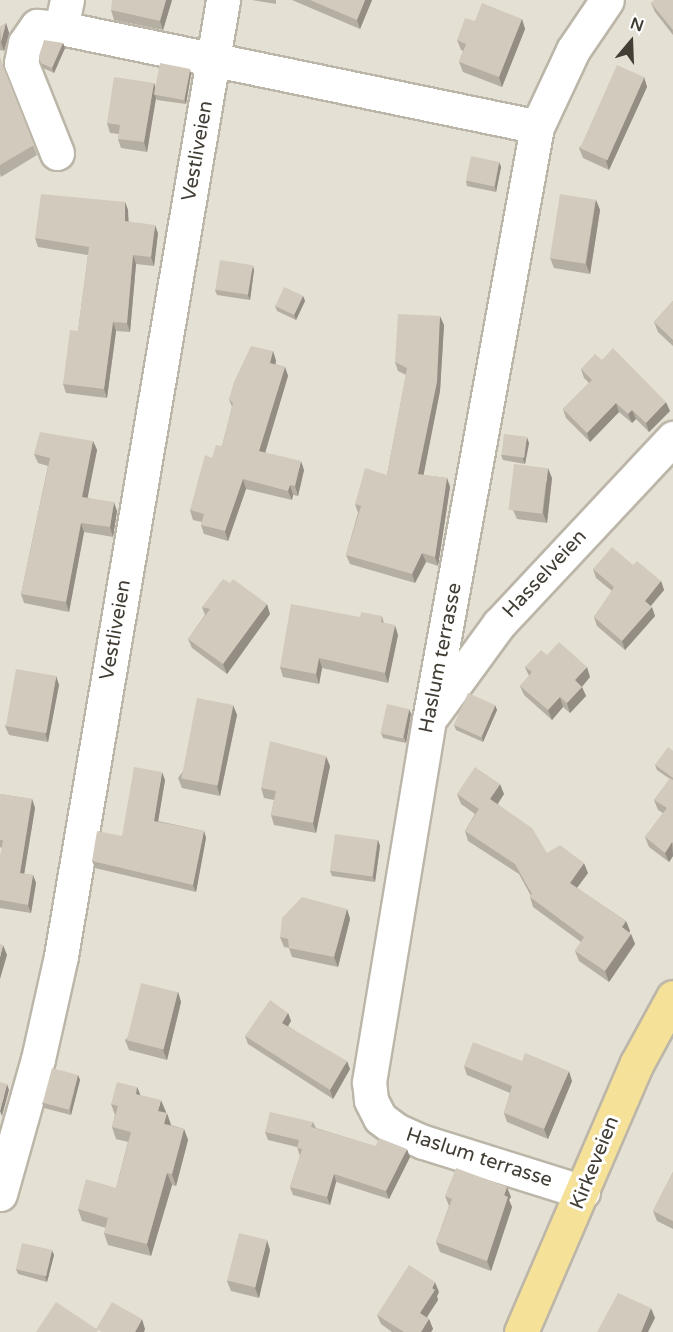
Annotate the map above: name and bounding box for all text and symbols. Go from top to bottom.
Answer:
north arrow [601,12,661,72]
text: N [628,13,646,37]
street label: Vestliveien [177,99,219,203]
street label: Hasselveien [498,525,592,623]
street label: Vestliveien [95,578,137,682]
street label: Haslum terrasse [415,581,467,735]
street label: Kirkeveien [565,1113,625,1213]
street label: Haslum terrasse [403,1123,555,1193]

